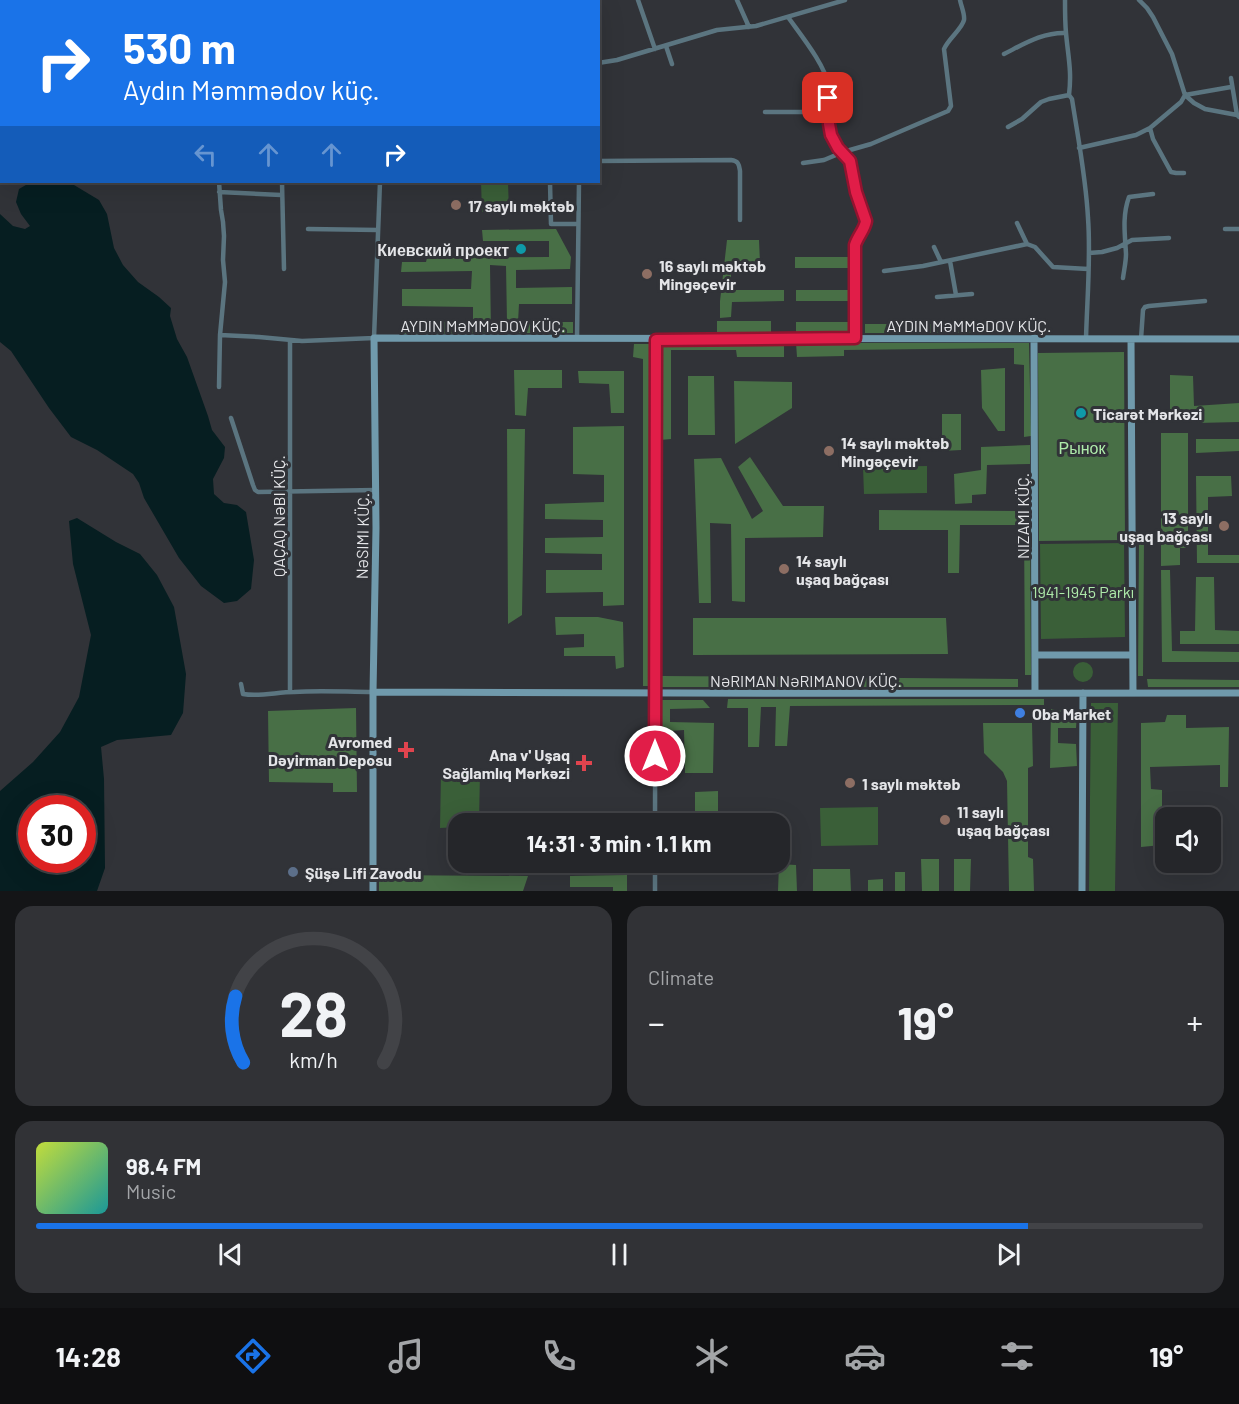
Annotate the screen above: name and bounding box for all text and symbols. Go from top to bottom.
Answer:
text: 530 m [123,22,236,72]
icon: right [24,24,102,102]
pin [802,72,853,123]
text: Aydın Məmmədov küç. [123,73,380,105]
icon: arrive [811,81,844,114]
icon: left [189,138,222,171]
icon: ahead [252,138,285,171]
icon: ahead [315,138,348,171]
icon: right [378,138,411,171]
place label: 17 saylı məktəb [468,196,574,215]
marker: 17 saylı məktəb [449,198,463,212]
place label: Киевский проект [377,240,509,259]
marker: Киевский проект [514,242,528,256]
place label: 16 saylı məktəb Mingəçevir [659,256,766,293]
marker: 16 saylı məktəb Mingəçevir [640,267,654,281]
street label: AYDIN MƏMMƏDOV KÜÇ. [401,316,565,335]
street label: AYDIN MƏMMƏDOV KÜÇ. [887,316,1051,335]
place label: Ticarət Mərkəzi [1093,404,1202,423]
marker: Ticarət Mərkəzi [1074,406,1088,420]
place label: 14 saylı məktəb Mingəçevir [841,433,949,470]
park label: Рынок [1059,438,1106,457]
marker: 14 saylı məktəb Mingəçevir [822,444,836,458]
street label: QAÇAQ NƏBI KÜÇ. [269,455,288,577]
street label: NIZAMI KÜÇ. [1013,473,1032,559]
street label: NƏSIMI KÜÇ. [352,493,372,579]
place label: 13 saylı uşaq bağçası [1119,508,1212,545]
marker: 13 saylı uşaq bağçası [1217,519,1231,533]
place label: 14 saylı uşaq bağçası [796,551,889,588]
marker: 14 saylı uşaq bağçası [777,562,791,576]
park label: 1941-1945 Parkı [1032,582,1134,601]
street label: NƏRIMAN NƏRIMANOV KÜÇ. [710,671,902,690]
place label: Oba Market [1032,704,1111,723]
marker: Oba Market [1013,706,1027,720]
position arrow [623,724,687,788]
place label: Avromed Dəyirman Deposu [268,732,392,769]
marker: Avromed Dəyirman Deposu [397,741,415,759]
place label: Ana v' Uşaq Sağlamlıq Mərkəzi [443,745,570,782]
marker: Ana v' Uşaq Sağlamlıq Mərkəzi [575,754,593,772]
place label: 1 saylı məktəb [862,774,961,793]
marker: 1 saylı məktəb [843,776,857,790]
speed limit sign: 30 [18,795,96,873]
place label: 11 saylı uşaq bağçası [957,802,1050,839]
map controls [1155,807,1221,873]
button: sound [1155,807,1221,873]
marker: 11 saylı uşaq bağçası [938,813,952,827]
text: 14:31 · 3 min · 1.1 km [527,830,711,856]
place label: Şüşə Lifi Zavodu [305,863,422,882]
marker: Şüşə Lifi Zavodu [286,865,300,879]
text: Climate [648,965,714,989]
text: 28 [279,975,348,1049]
text: 19° [897,995,954,1049]
text: − [648,1002,665,1042]
text: + [1187,1002,1203,1042]
text: km/h [289,1047,338,1072]
text: 98.4 FM [126,1153,201,1179]
text: Music [126,1179,176,1203]
icon: previous [214,1238,247,1271]
icon: pause [603,1238,636,1271]
icon: next [992,1238,1025,1271]
icon: directions [232,1335,274,1377]
icon: music [385,1335,427,1377]
icon: phone [538,1335,580,1377]
icon: climate [691,1335,733,1377]
icon: car [844,1335,886,1377]
icon: filters [996,1335,1038,1377]
text: 14:28 [55,1340,121,1372]
text: 19° [1149,1340,1183,1372]

